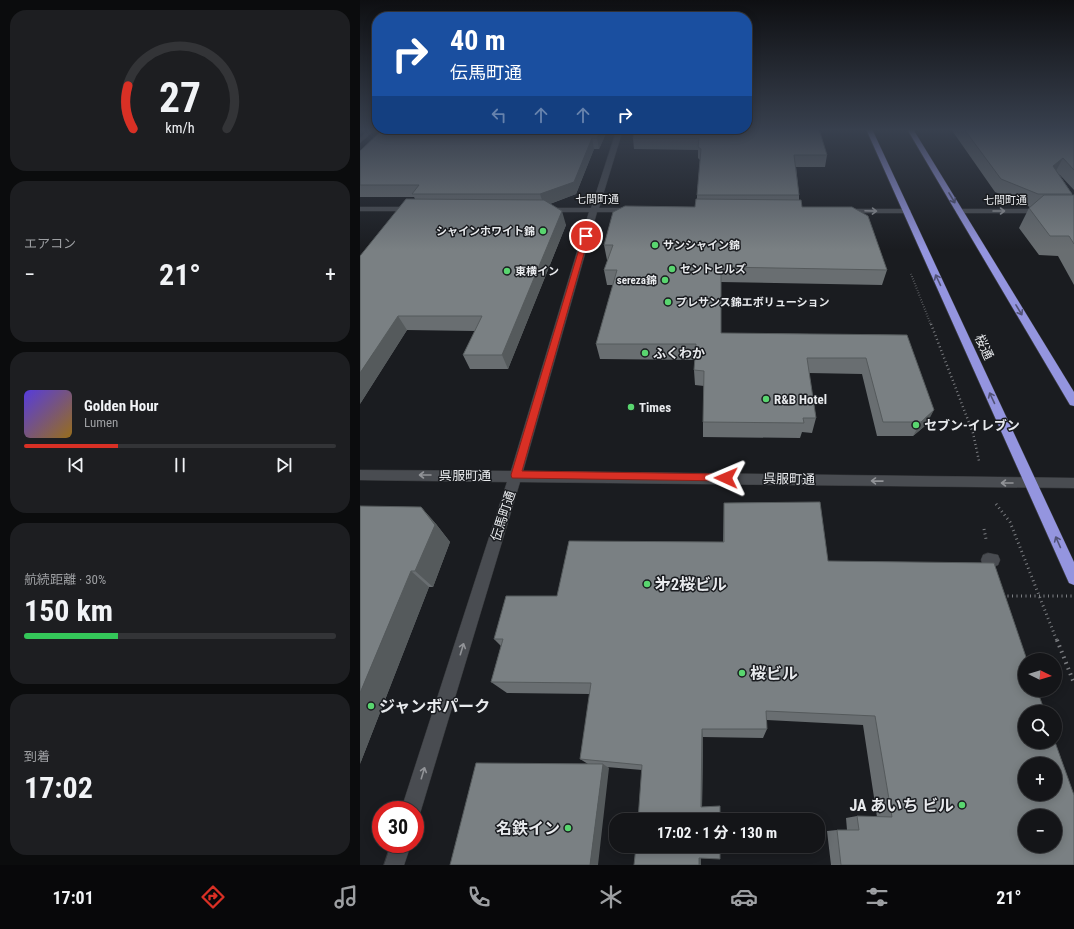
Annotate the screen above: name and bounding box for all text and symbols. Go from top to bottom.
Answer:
text: 40 m [450,24,506,57]
icon: right [384,28,436,80]
text: 伝馬町通 [450,62,522,83]
text: 27 [159,72,201,121]
icon: left [488,104,510,126]
icon: ahead [530,104,552,126]
icon: ahead [572,104,594,126]
icon: right [614,104,636,126]
text: km/h [165,119,195,135]
one-way arrow [949,192,957,204]
street label: 七間町通 [575,193,619,206]
street label: 七間町通 [983,194,1027,207]
one-way arrow [864,207,877,215]
one-way arrow [992,207,1005,215]
pin [569,219,603,253]
place label: シャインホワイト錦 [436,225,535,238]
icon: arrive [575,225,597,247]
marker: シャインホワイト錦 [538,226,548,236]
text: エアコン [24,236,76,251]
place label: サンシャイン錦 [663,239,740,252]
marker: サンシャイン錦 [650,240,660,250]
text: 21° [159,257,201,292]
text: − [24,262,35,287]
text: + [325,262,336,287]
place label: セントヒルズ [680,263,746,276]
marker: セントヒルズ [667,264,677,274]
place label: 東横イン [515,265,559,278]
marker: 東横イン [502,266,512,276]
place label: sereza錦 [617,274,657,287]
one-way arrow [934,274,941,286]
marker: sereza錦 [660,275,670,285]
place label: プレサンス錦エボリューション [676,296,830,309]
marker: プレサンス錦エボリューション [663,297,673,307]
one-way arrow [1015,304,1023,315]
street label: 桜通 [972,332,996,362]
place label: ふくわか [653,346,705,361]
marker: ふくわか [640,348,650,358]
place label: R&B Hotel [774,392,827,407]
one-way arrow [988,393,995,405]
marker: R&B Hotel [761,394,771,404]
text: Golden Hour [84,397,159,415]
place label: Times [639,400,671,415]
marker: Times [626,402,636,412]
text: Lumen [84,415,118,430]
place label: セブン-イレブン [924,418,1020,433]
marker: セブン-イレブン [911,420,921,430]
icon: previous [65,454,87,476]
icon: pause [169,454,191,476]
icon: next [273,454,295,476]
position arrow [705,457,747,499]
street label: 呉服町通 [439,468,491,483]
one-way arrow [419,471,432,479]
street label: 呉服町通 [763,471,815,487]
one-way arrow [871,477,884,485]
one-way arrow [1001,479,1014,487]
street label: 伝馬町通 [488,489,518,543]
one-way arrow [1054,536,1061,548]
text: 航続距離 · 30% [24,572,106,587]
place label: 㐧2桜ビル [655,575,727,594]
marker: 㐧2桜ビル [642,579,652,589]
text: 150 km [24,593,113,628]
one-way arrow [459,642,466,655]
north arrow [1018,653,1062,697]
map controls [1018,653,1062,853]
place label: 桜ビル [750,664,798,683]
marker: 桜ビル [737,668,747,678]
place label: ジャンボパーク [379,697,490,716]
marker: ジャンボパーク [366,701,376,711]
button: search [1018,705,1062,749]
text: 到着 [24,749,50,764]
button: + [1018,757,1062,801]
one-way arrow [420,766,427,779]
text: 17:02 [24,770,93,805]
place label: JA あいち ビル [849,796,954,815]
marker: JA あいち ビル [957,800,967,810]
speed limit sign: 30 [372,801,424,853]
button: − [1018,809,1062,853]
place label: 名鉄イン [496,819,560,838]
marker: 名鉄イン [563,823,573,833]
text: 17:02 · 1 分 · 130 m [657,824,777,842]
icon: directions [199,883,227,911]
icon: music [332,883,360,911]
icon: phone [465,883,493,911]
icon: climate [597,883,625,911]
icon: car [730,883,758,911]
icon: filters [863,883,891,911]
text: 17:01 [52,887,94,908]
text: 21° [996,887,1021,908]

